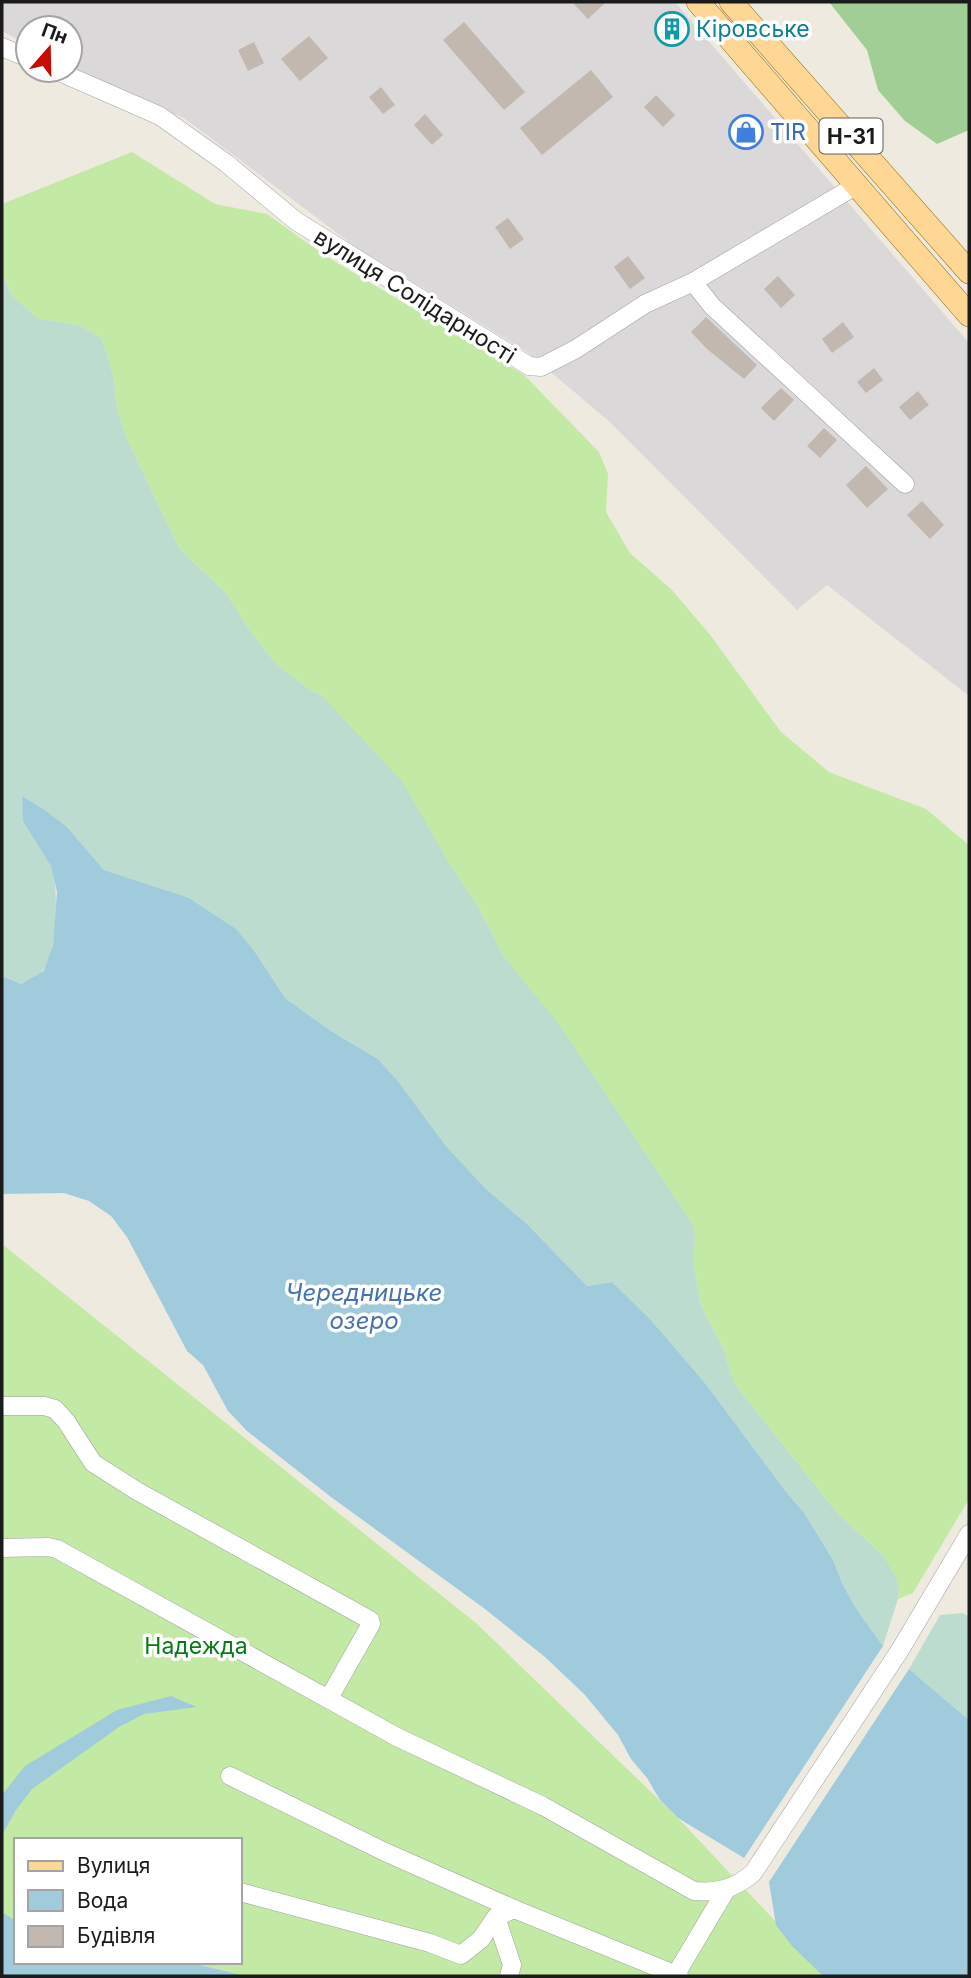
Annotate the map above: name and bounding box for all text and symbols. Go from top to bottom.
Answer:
building icon: Кіровське [653,10,691,48]
north arrow [14,14,84,84]
place label: Кіровське [696,15,810,43]
text: Пн [38,18,71,49]
shop icon: TIR [727,113,765,151]
place label: TIR [770,118,806,146]
road number: Н-31 [820,118,882,154]
street label: вулиця Солідарності [309,222,521,370]
water label: Чередницьке озеро [286,1278,442,1335]
park label: Надежда [144,1632,248,1660]
legend [14,1838,242,1964]
text: Вулиця [77,1853,150,1878]
text: Вода [77,1888,128,1913]
text: Будівля [77,1923,155,1948]

